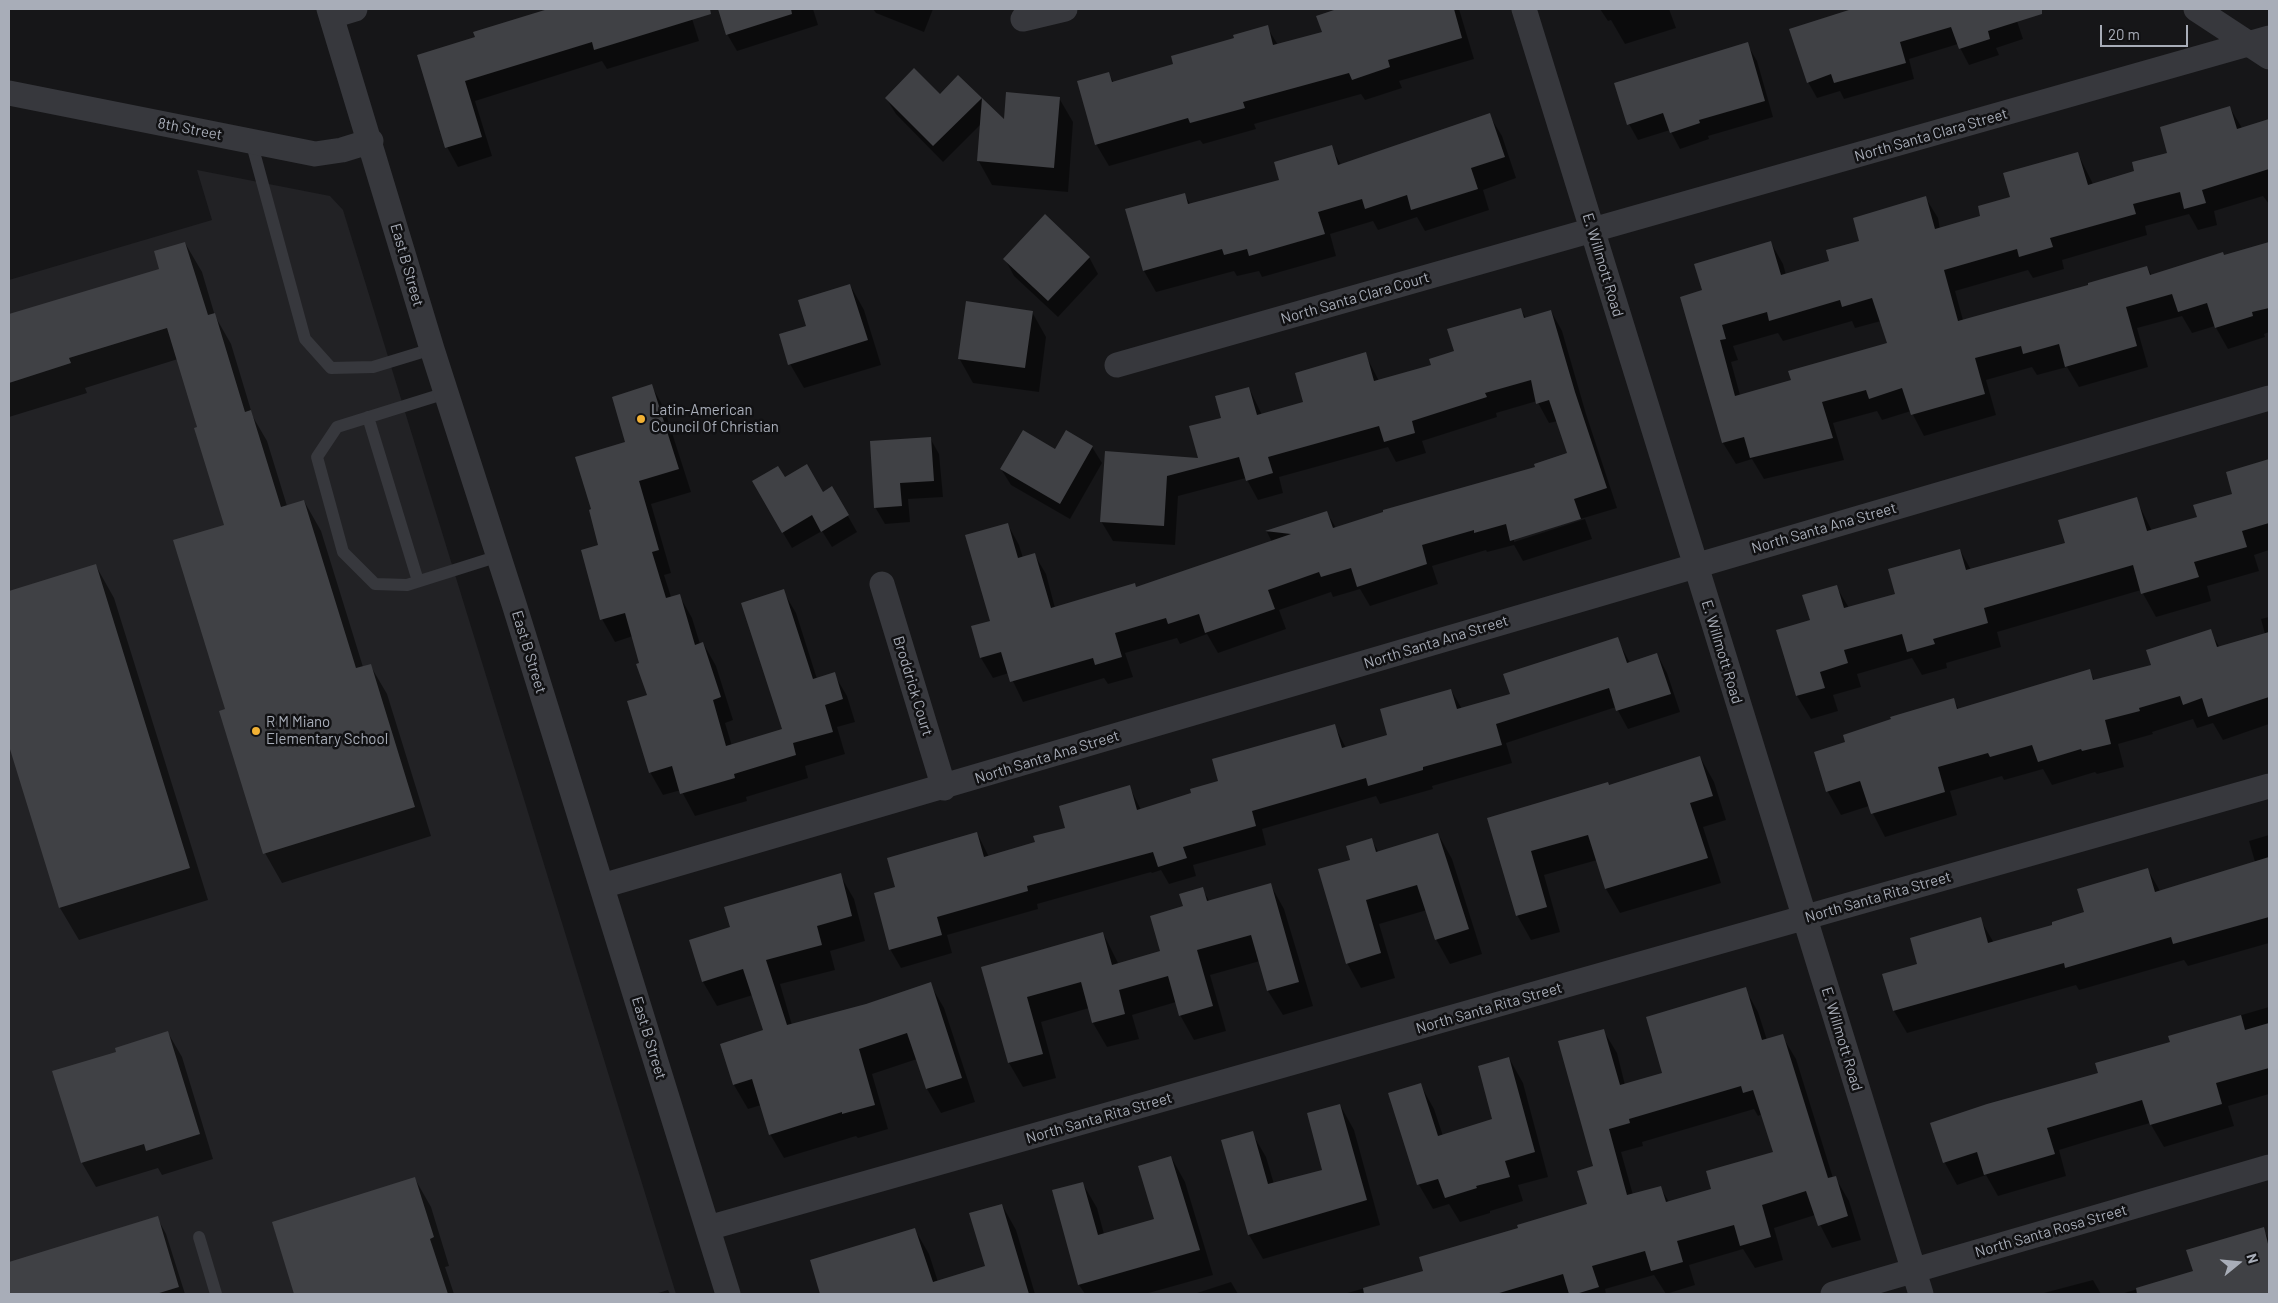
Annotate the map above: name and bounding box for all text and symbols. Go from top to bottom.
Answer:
scale bar [2103,15,2190,47]
text: 20 m [2108,25,2140,43]
street label: North Santa Clara Street [1852,105,2010,165]
street label: 8th Street [156,114,224,144]
street label: E. Willmott Road [1579,211,1627,319]
street label: East B Street [387,221,427,309]
street label: North Santa Clara Court [1279,268,1431,328]
place label: Latin-American Council Of Christian [651,401,779,436]
marker: Latin-American Council Of Christian [635,413,647,425]
street label: North Santa Ana Street [1749,499,1899,557]
street label: E. Willmott Road [1698,598,1746,706]
street label: East B Street [508,608,550,696]
street label: North Santa Ana Street [1362,611,1510,673]
street label: Broddrick Court [889,634,937,738]
place label: R M Miano Elementary School [266,713,388,748]
marker: R M Miano Elementary School [250,725,262,737]
street label: North Santa Ana Street [973,726,1121,788]
street label: North Santa Rita Street [1803,868,1953,926]
street label: North Santa Rita Street [1414,979,1564,1037]
street label: E. Willmott Road [1818,985,1866,1093]
street label: East B Street [628,994,670,1082]
street label: North Santa Rita Street [1024,1089,1174,1147]
street label: North Santa Rosa Street [1973,1201,2129,1261]
north arrow [2213,1238,2263,1288]
text: N [2243,1252,2262,1265]

